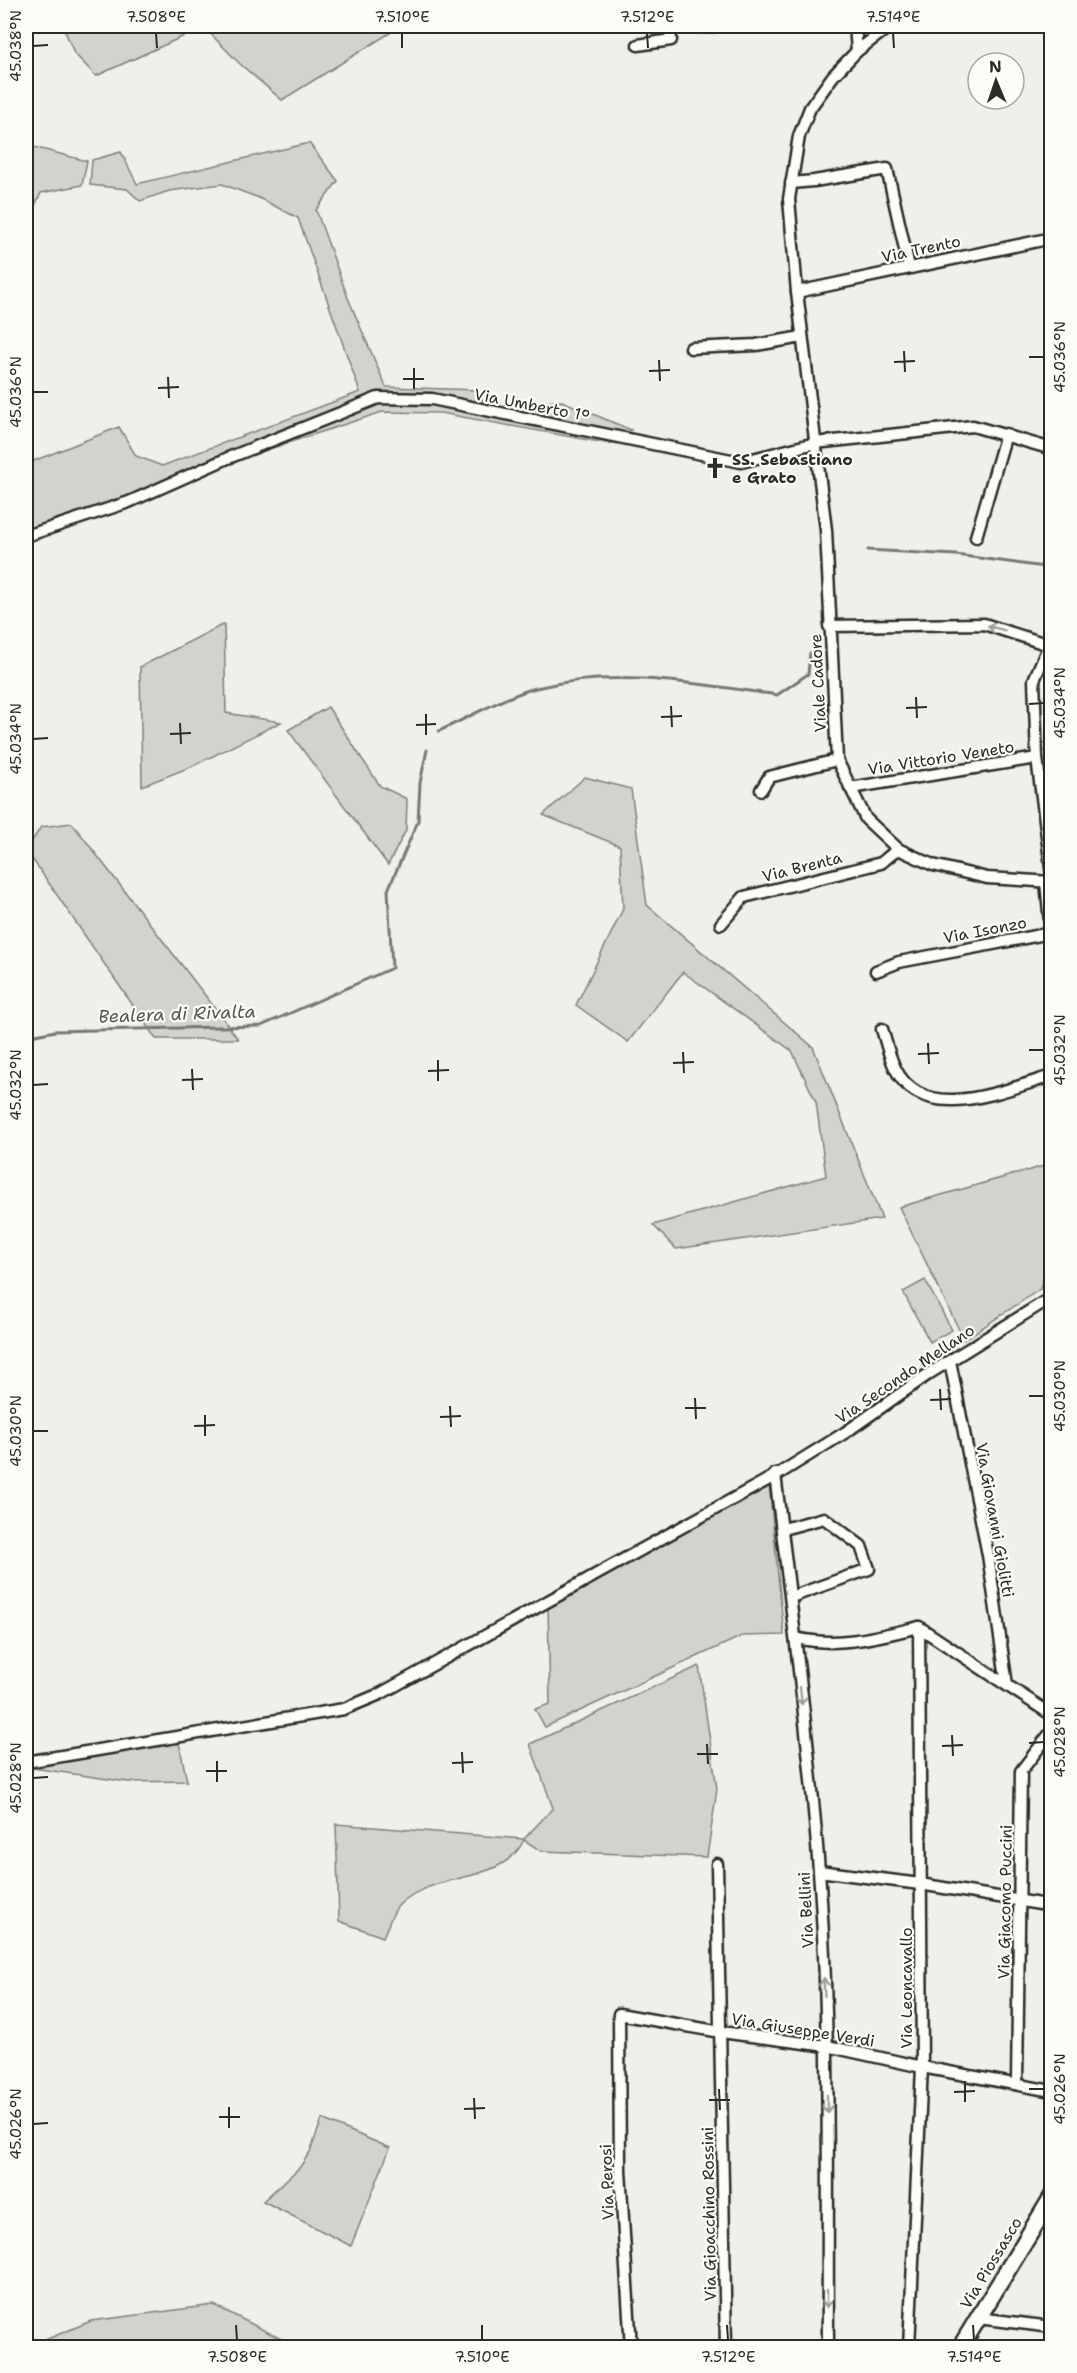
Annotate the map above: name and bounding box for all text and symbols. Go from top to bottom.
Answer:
text: 7.508°E [126,7,186,27]
text: 7.510°E [374,7,430,27]
text: 7.512°E [620,7,674,27]
text: 7.514°E [866,7,920,27]
text: 45.038°N [6,10,26,82]
north arrow [966,51,1026,111]
text: N [989,56,1002,77]
street label: Via Trento [880,230,962,268]
text: 45.036°N [1050,321,1070,393]
text: 45.036°N [6,356,26,428]
street label: Via Umberto 1° [472,383,592,427]
place label: SS. Sebastiano e Grato [732,449,853,488]
church icon: SS. Sebastiano e Grato [703,456,727,480]
one-way arrow [987,621,1006,633]
street label: Viale Cadore [805,633,831,733]
text: 45.034°N [1050,667,1070,739]
text: 45.034°N [6,703,26,775]
street label: Via Vittorio Veneto [866,736,1016,780]
street label: Via Brenta [760,847,844,887]
street label: Via Isonzo [941,912,1029,948]
water label: Bealera di Rivalta [98,999,256,1029]
text: 45.032°N [1050,1014,1070,1086]
text: 45.032°N [6,1049,26,1121]
street label: Via Secondo Mellano [831,1320,979,1428]
text: 45.030°N [1050,1360,1070,1432]
text: 45.030°N [6,1395,26,1467]
street label: Via Giovanni Giolitti [971,1441,1019,1599]
one-way arrow [796,1686,807,1705]
text: 45.028°N [1050,1706,1070,1778]
text: 45.028°N [6,1742,26,1814]
street label: Via Giacomo Puccini [993,1824,1017,1980]
street label: Via Bellini [794,1871,818,1949]
street label: Via Leoncavallo [896,1927,917,2049]
one-way arrow [819,1978,830,1998]
street label: Via Giuseppe Verdi [730,2008,876,2052]
text: 45.026°N [1050,2053,1070,2125]
text: 45.026°N [6,2088,26,2160]
one-way arrow [821,2094,833,2114]
street label: Via Gioacchino Rossini [697,2127,721,2301]
street label: Via Perosi [595,2144,619,2220]
street label: Via Piossasco [955,2213,1027,2313]
one-way arrow [821,2289,833,2309]
text: 7.508°E [207,2347,267,2367]
text: 7.510°E [454,2347,510,2367]
text: 7.512°E [701,2347,755,2367]
text: 7.514°E [947,2347,1001,2367]

